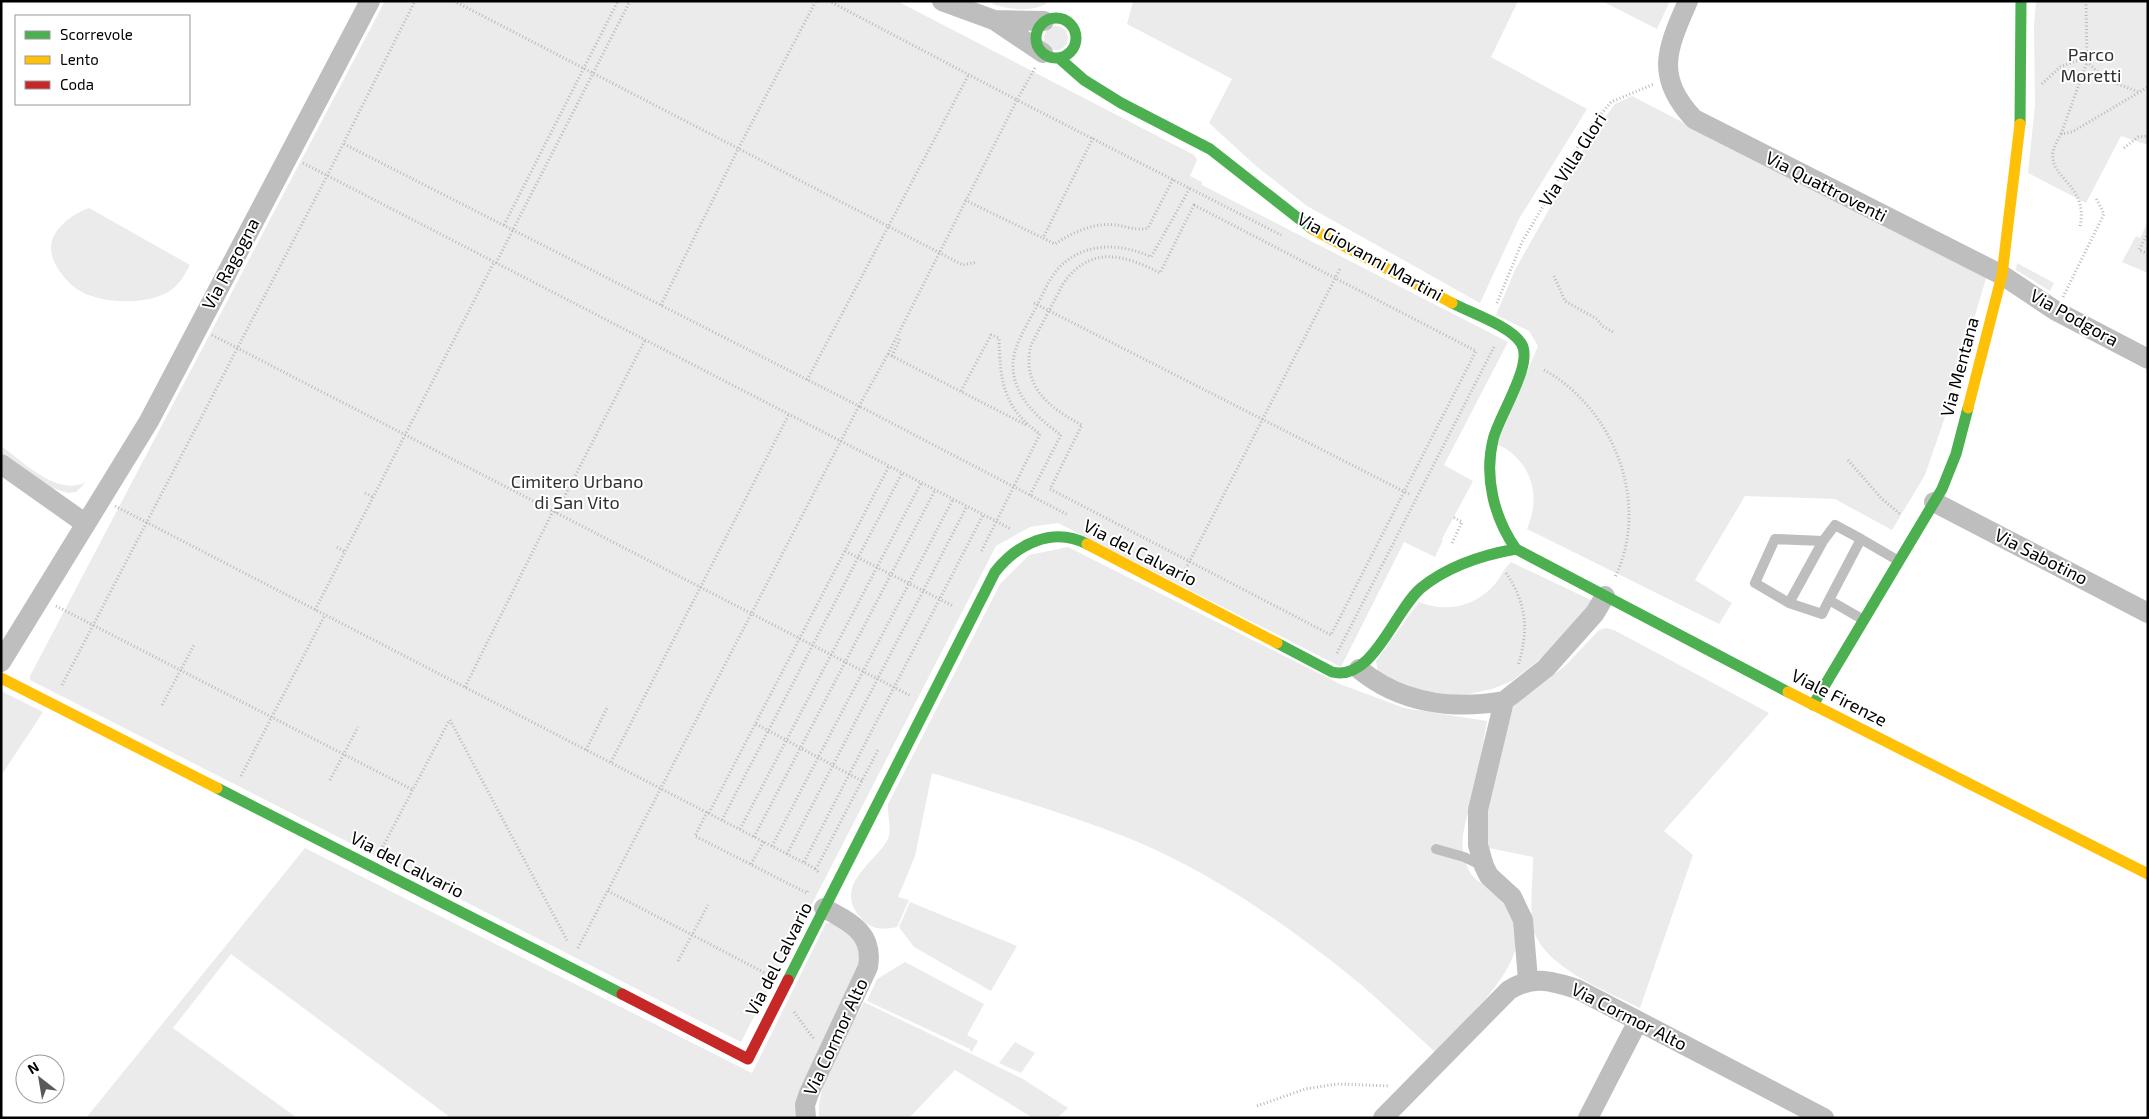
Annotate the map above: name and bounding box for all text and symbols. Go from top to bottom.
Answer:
legend [15,15,190,105]
text: Scorrevole [60,25,133,43]
park label: Parco Moretti [2061,43,2121,86]
text: Lento [60,50,99,68]
text: Coda [60,75,94,93]
street label: Via Villa Glori [1534,108,1611,211]
street label: Via Quattroventi [1762,146,1891,226]
street label: Via Giovanni Martini [1294,207,1447,305]
street label: Via Ragogna [197,214,264,313]
street label: Via Podgora [2026,284,2123,350]
street label: Via Mentana [1935,314,1983,419]
park label: Cimitero Urbano di San Vito [511,470,643,513]
street label: Via del Calvario [1080,514,1201,590]
street label: Via Sabotino [1991,523,2092,589]
street label: Viale Firenze [1788,664,1891,731]
street label: Via del Calvario [347,826,468,902]
street label: Via del Calvario [740,898,816,1019]
street label: Via Cormor Alto [798,974,872,1099]
street label: Via Cormor Alto [1568,977,1691,1055]
north arrow [15,1054,65,1104]
text: N [24,1058,42,1077]

